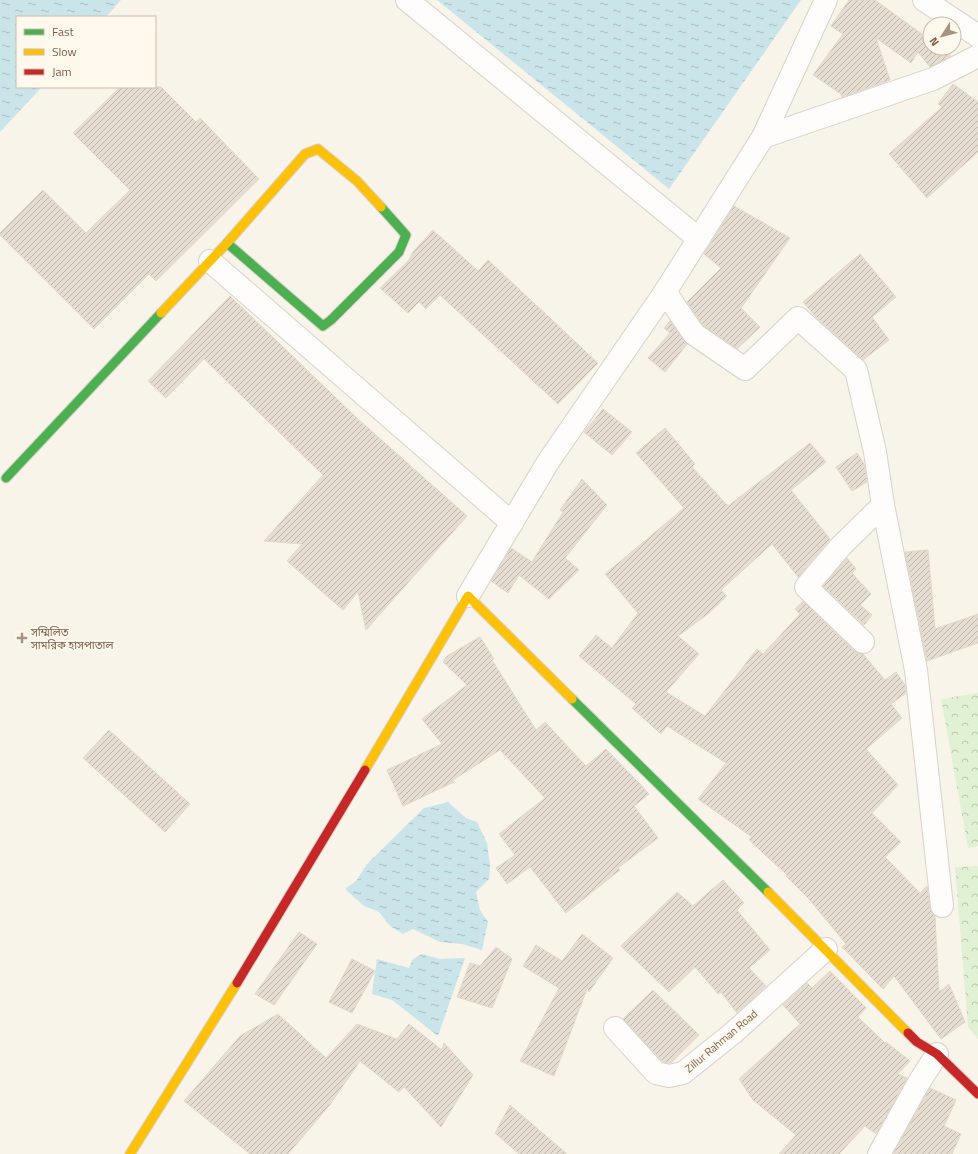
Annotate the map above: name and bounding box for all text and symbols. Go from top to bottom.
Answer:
legend [16,16,156,88]
north arrow [922,16,962,56]
text: Fast [52,22,75,41]
text: N [925,34,943,50]
text: Slow [52,42,77,61]
text: Jam [52,62,72,81]
place label: সম্মিলিত সামরিক হাসপাতাল [30,624,114,653]
marker: সম্মিলিত সামরিক হাসপাতাল [16,632,28,644]
street label: Zillur Rahman Road [681,1006,761,1076]

